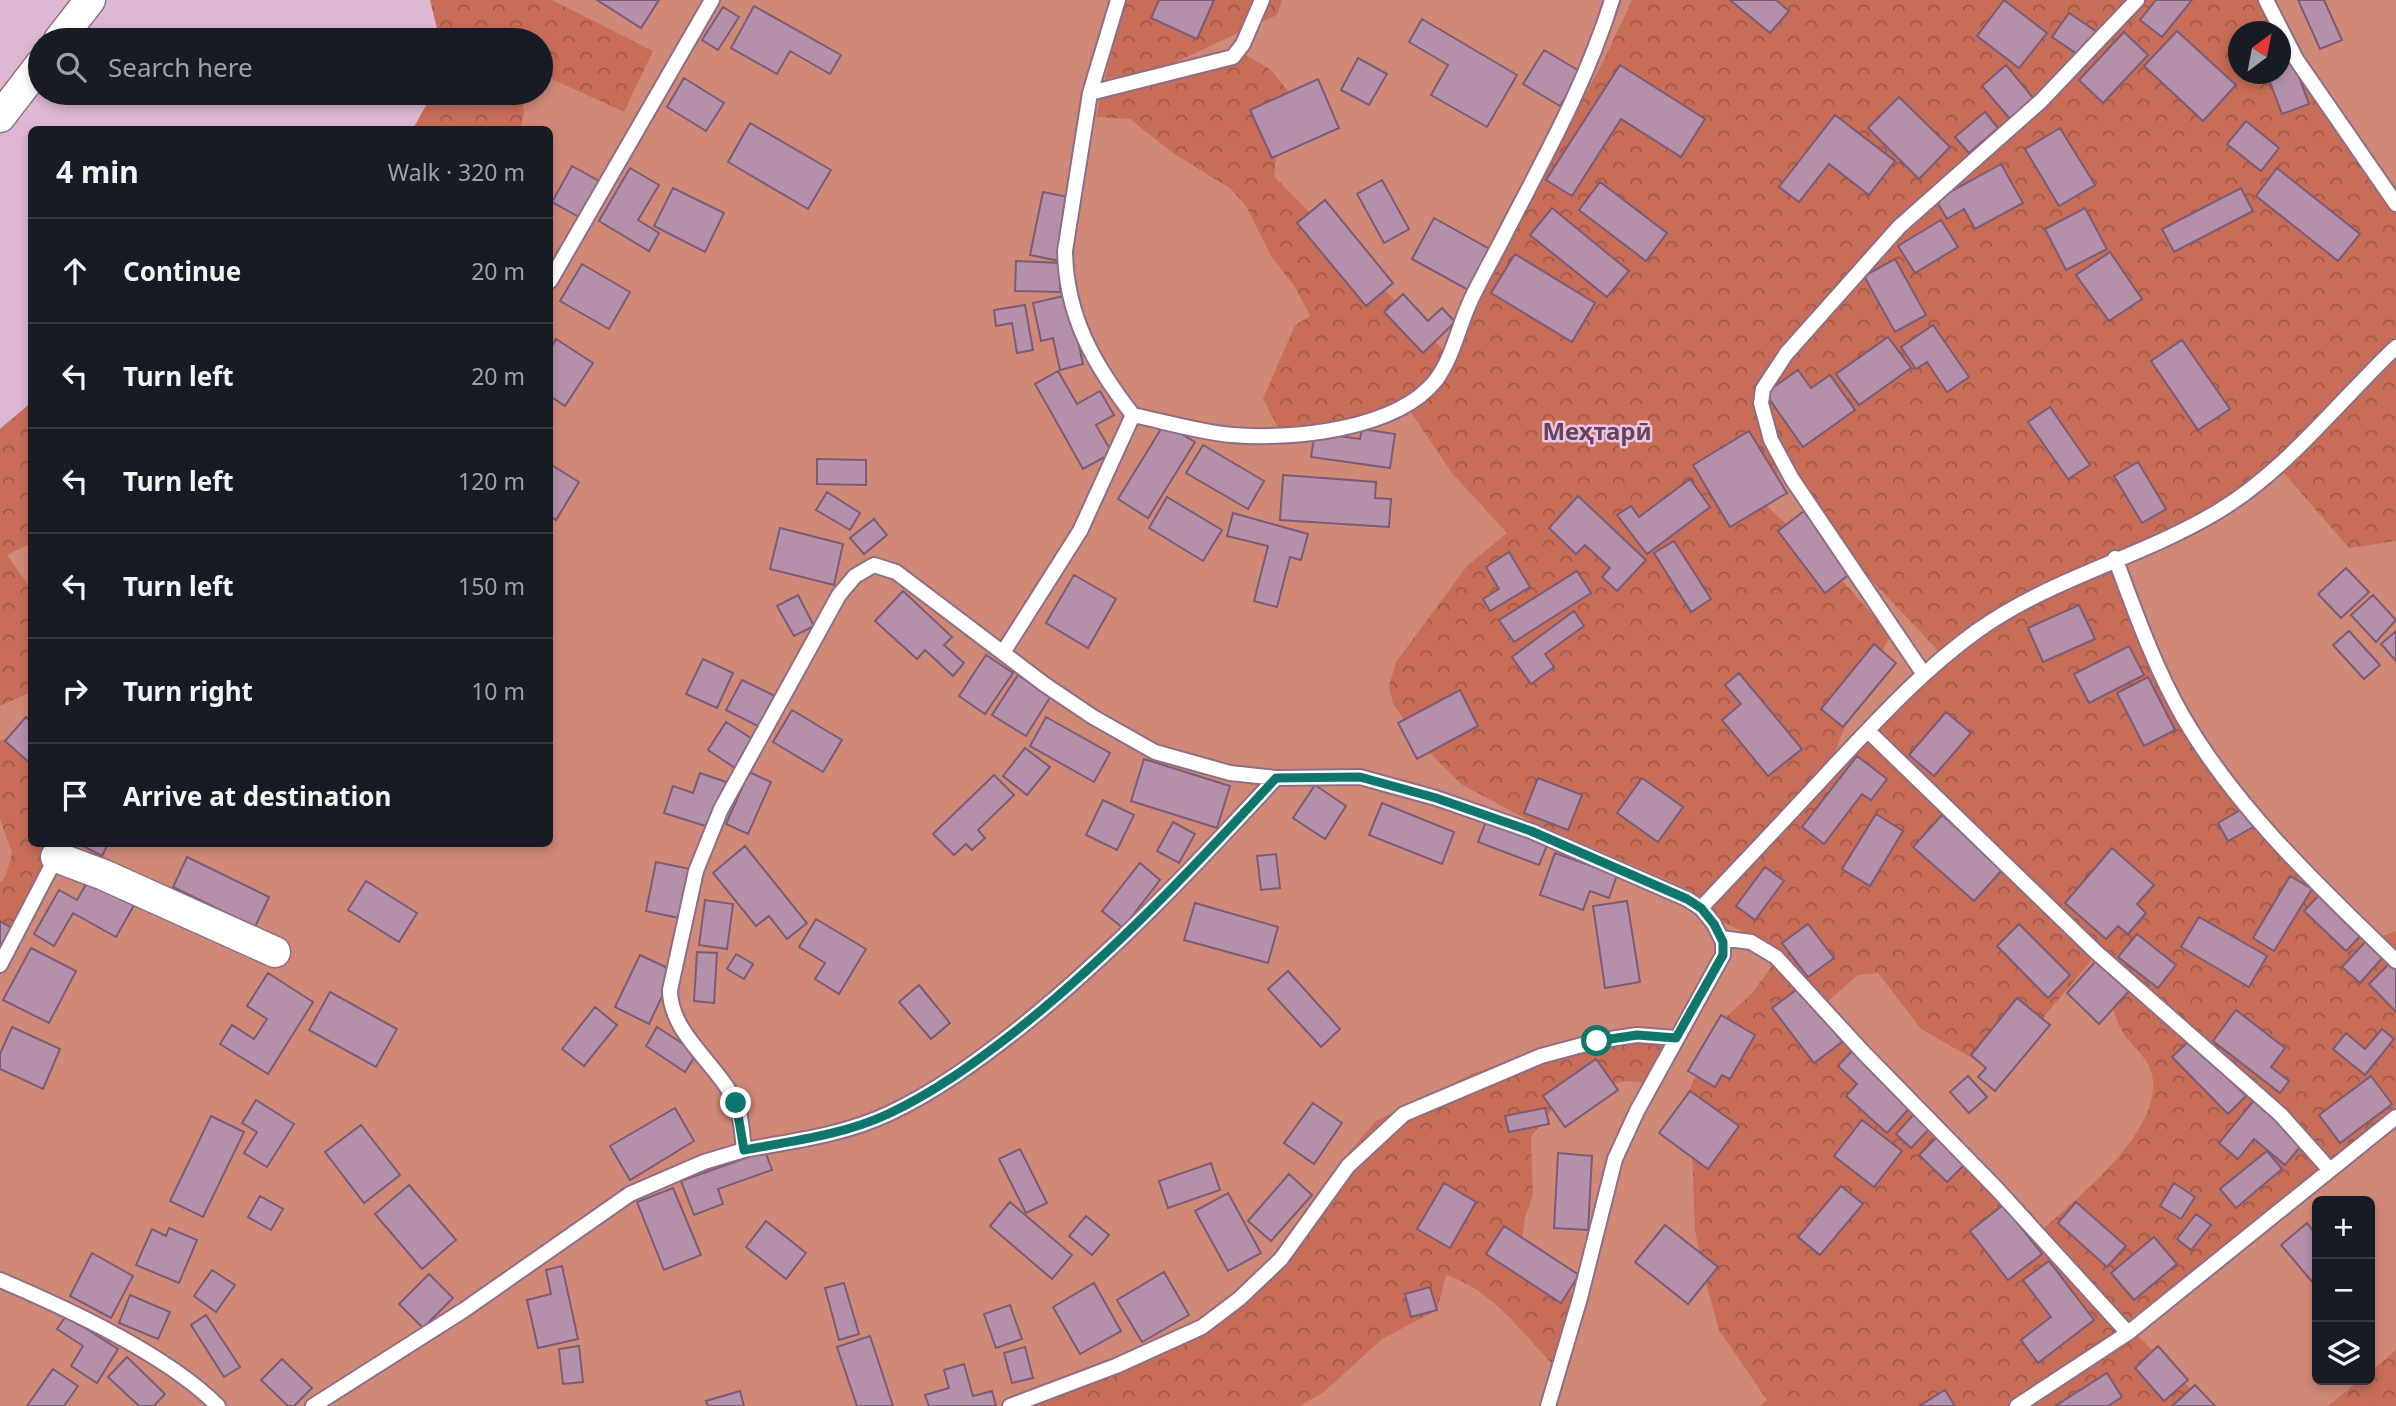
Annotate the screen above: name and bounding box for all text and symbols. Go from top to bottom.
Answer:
north arrow [2228,21,2291,84]
search box [28,28,553,105]
icon: search [52,48,90,86]
text: Search here [108,49,253,85]
text: 4 min [56,151,139,192]
text: Walk · 320 m [388,156,525,188]
icon: ahead [56,252,94,290]
text: Continue [123,253,241,289]
text: 20 m [471,255,525,287]
icon: left [56,357,94,395]
text: Turn left [123,358,234,394]
text: 20 m [471,360,525,392]
district label: Меҳтарӣ [1542,414,1652,447]
icon: left [56,462,94,500]
text: Turn left [123,463,234,499]
text: 120 m [458,465,525,497]
icon: left [56,567,94,605]
text: Turn left [123,568,234,604]
text: 150 m [458,570,525,602]
icon: right [56,672,94,710]
text: Turn right [123,673,253,709]
text: 10 m [471,675,525,707]
icon: arrive [56,777,94,815]
text: Arrive at destination [123,778,392,814]
route start [1581,1025,1612,1056]
route end [720,1087,751,1118]
map controls [2312,1196,2375,1385]
button: + [2312,1196,2375,1259]
button: − [2312,1259,2375,1322]
button: layers [2312,1322,2375,1385]

